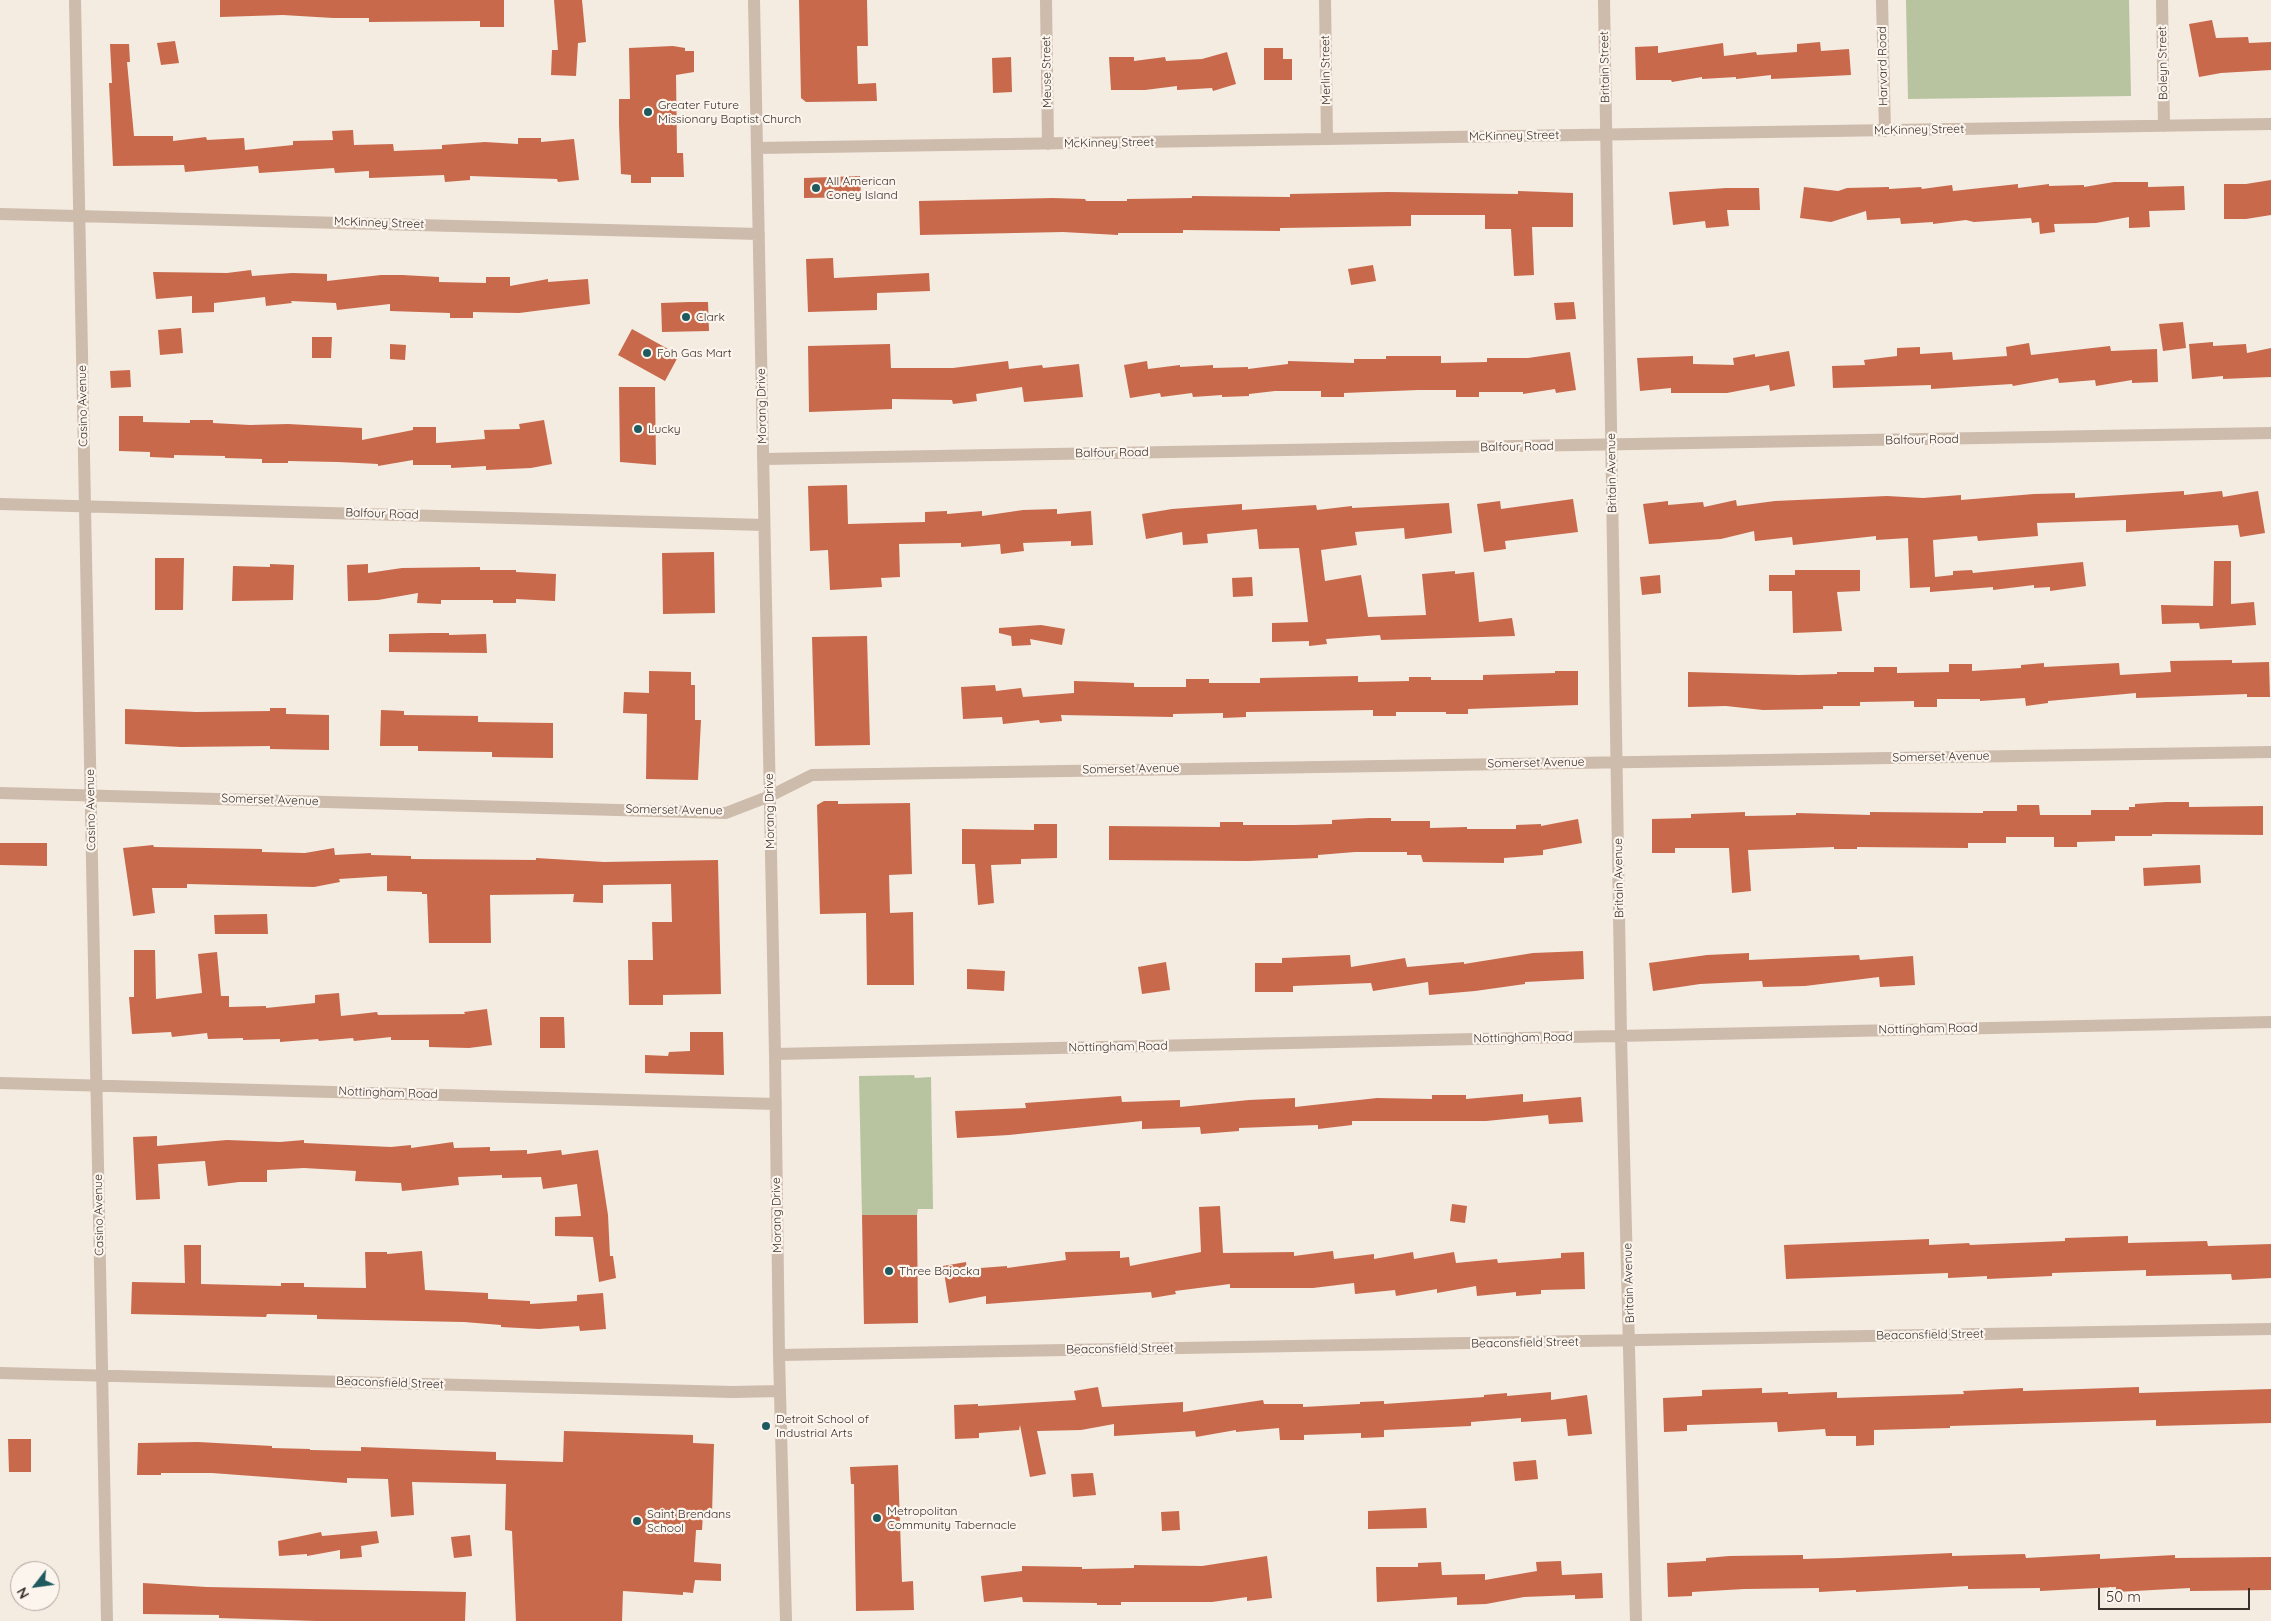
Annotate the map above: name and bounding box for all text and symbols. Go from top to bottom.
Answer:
street label: Harvard Road [1875,26,1891,106]
street label: Boleyn Street [2155,26,2171,100]
street label: Britain Street [1597,31,1613,103]
street label: Merlin Street [1318,35,1334,105]
street label: Meuse Street [1039,36,1055,108]
place label: Greater Future Missionary Baptist Church [658,98,801,126]
marker: Greater Future Missionary Baptist Church [642,106,654,118]
street label: McKinney Street [1874,122,1964,138]
street label: McKinney Street [1469,128,1559,144]
street label: McKinney Street [1064,135,1154,151]
place label: All American Coney Island [826,174,898,202]
marker: All American Coney Island [810,182,822,194]
street label: McKinney Street [334,214,424,232]
place label: Clark [696,310,725,324]
marker: Clark [680,311,692,323]
place label: Foh Gas Mart [657,346,732,360]
marker: Foh Gas Mart [641,347,653,359]
street label: Casino Avenue [75,365,91,447]
street label: Morang Drive [754,368,770,444]
place label: Lucky [648,422,681,436]
marker: Lucky [632,423,644,435]
street label: Balfour Road [1885,432,1959,448]
street label: Britain Avenue [1604,433,1620,513]
street label: Balfour Road [1480,439,1554,455]
street label: Balfour Road [1075,445,1149,461]
street label: Balfour Road [345,506,419,522]
street label: Somerset Avenue [1892,749,1990,765]
street label: Somerset Avenue [1487,755,1585,771]
street label: Somerset Avenue [1082,761,1180,777]
street label: Casino Avenue [83,769,99,851]
street label: Morang Drive [762,773,778,849]
street label: Somerset Avenue [221,791,319,809]
street label: Somerset Avenue [625,802,723,818]
street label: Britain Avenue [1611,838,1627,918]
street label: Nottingham Road [1878,1021,1978,1037]
street label: Nottingham Road [1473,1030,1573,1046]
street label: Nottingham Road [1068,1039,1168,1055]
street label: Nottingham Road [338,1084,438,1102]
street label: Casino Avenue [91,1174,107,1256]
street label: Morang Drive [769,1177,785,1253]
street label: Britain Avenue [1620,1243,1638,1323]
place label: Three Bajocka [899,1264,980,1278]
marker: Three Bajocka [883,1265,895,1277]
street label: Beaconsfield Street [1876,1327,1984,1343]
street label: Beaconsfield Street [1471,1335,1579,1351]
street label: Beaconsfield Street [1066,1341,1174,1357]
street label: Beaconsfield Street [336,1374,444,1392]
place label: Detroit School of Industrial Arts [776,1412,869,1440]
marker: Detroit School of Industrial Arts [760,1420,772,1432]
place label: Metropolitan Community Tabernacle [887,1504,1016,1532]
place label: Saint Brendans School [647,1507,731,1535]
marker: Metropolitan Community Tabernacle [871,1512,883,1524]
marker: Saint Brendans School [631,1515,643,1527]
north arrow [10,1561,60,1611]
scale bar [2101,1578,2254,1610]
text: N [13,1584,33,1602]
text: 50 m [2106,1587,2141,1606]

